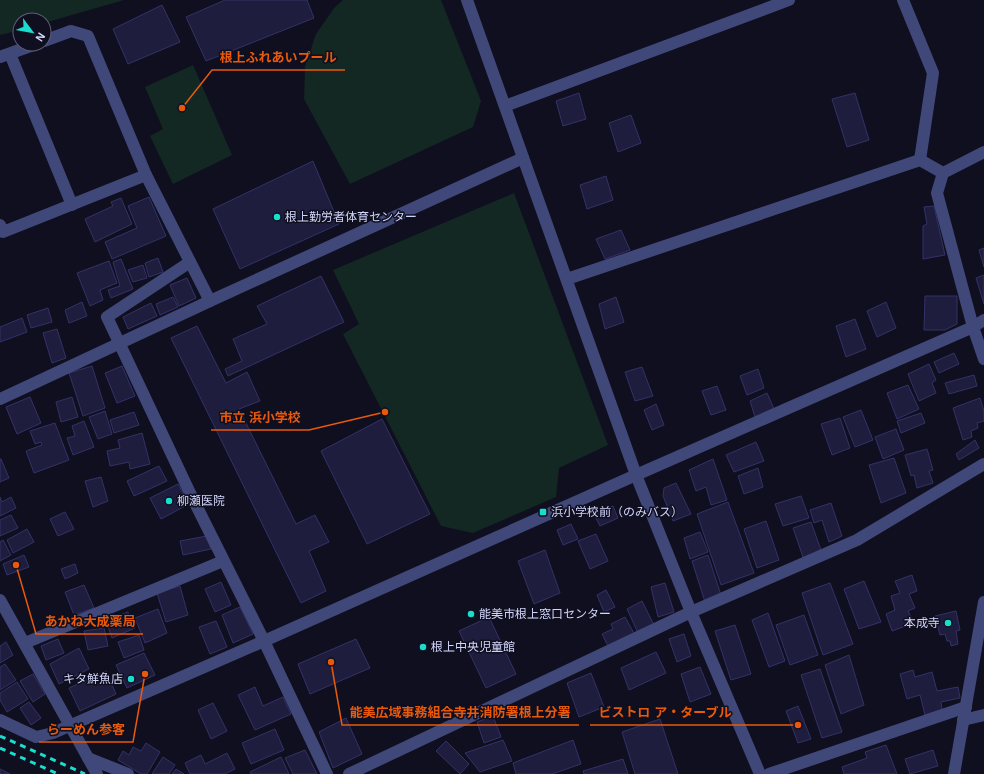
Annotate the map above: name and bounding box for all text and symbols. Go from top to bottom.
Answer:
north arrow [12,12,52,52]
text: N [33,31,48,44]
callout: 根上ふれあいプール [212,45,345,70]
text: 根上ふれあいプール [219,50,337,65]
place label: 根上勤労者体育センター [285,210,417,224]
marker: 根上勤労者体育センター [272,212,282,222]
callout: 市立 浜小学校 [211,405,309,430]
text: 市立 浜小学校 [219,410,301,425]
place label: 柳瀬医院 [177,494,225,508]
marker: 柳瀬医院 [164,496,174,506]
place label: 浜小学校前（のみバス） [551,505,683,519]
marker: 浜小学校前（のみバス） [538,507,548,517]
place label: 能美市根上窓口センター [479,607,611,621]
callout: あかね大成薬局 [36,609,143,634]
marker: 能美市根上窓口センター [466,609,476,619]
text: あかね大成薬局 [44,614,136,629]
place label: 本成寺 [904,616,940,630]
marker: 本成寺 [943,618,953,628]
place label: 根上中央児童館 [431,640,515,654]
marker: 根上中央児童館 [418,642,428,652]
place label: キタ鮮魚店 [63,672,123,686]
marker: キタ鮮魚店 [126,674,136,684]
callout: 能美広域事務組合寺井消防署根上分署 [342,700,579,725]
callout: ビストロ ア・ターブル [590,700,740,725]
text: 能美広域事務組合寺井消防署根上分署 [349,705,571,720]
text: ビストロ ア・ターブル [599,705,731,720]
callout: らーめん参客 [39,717,133,742]
text: らーめん参客 [47,722,125,737]

